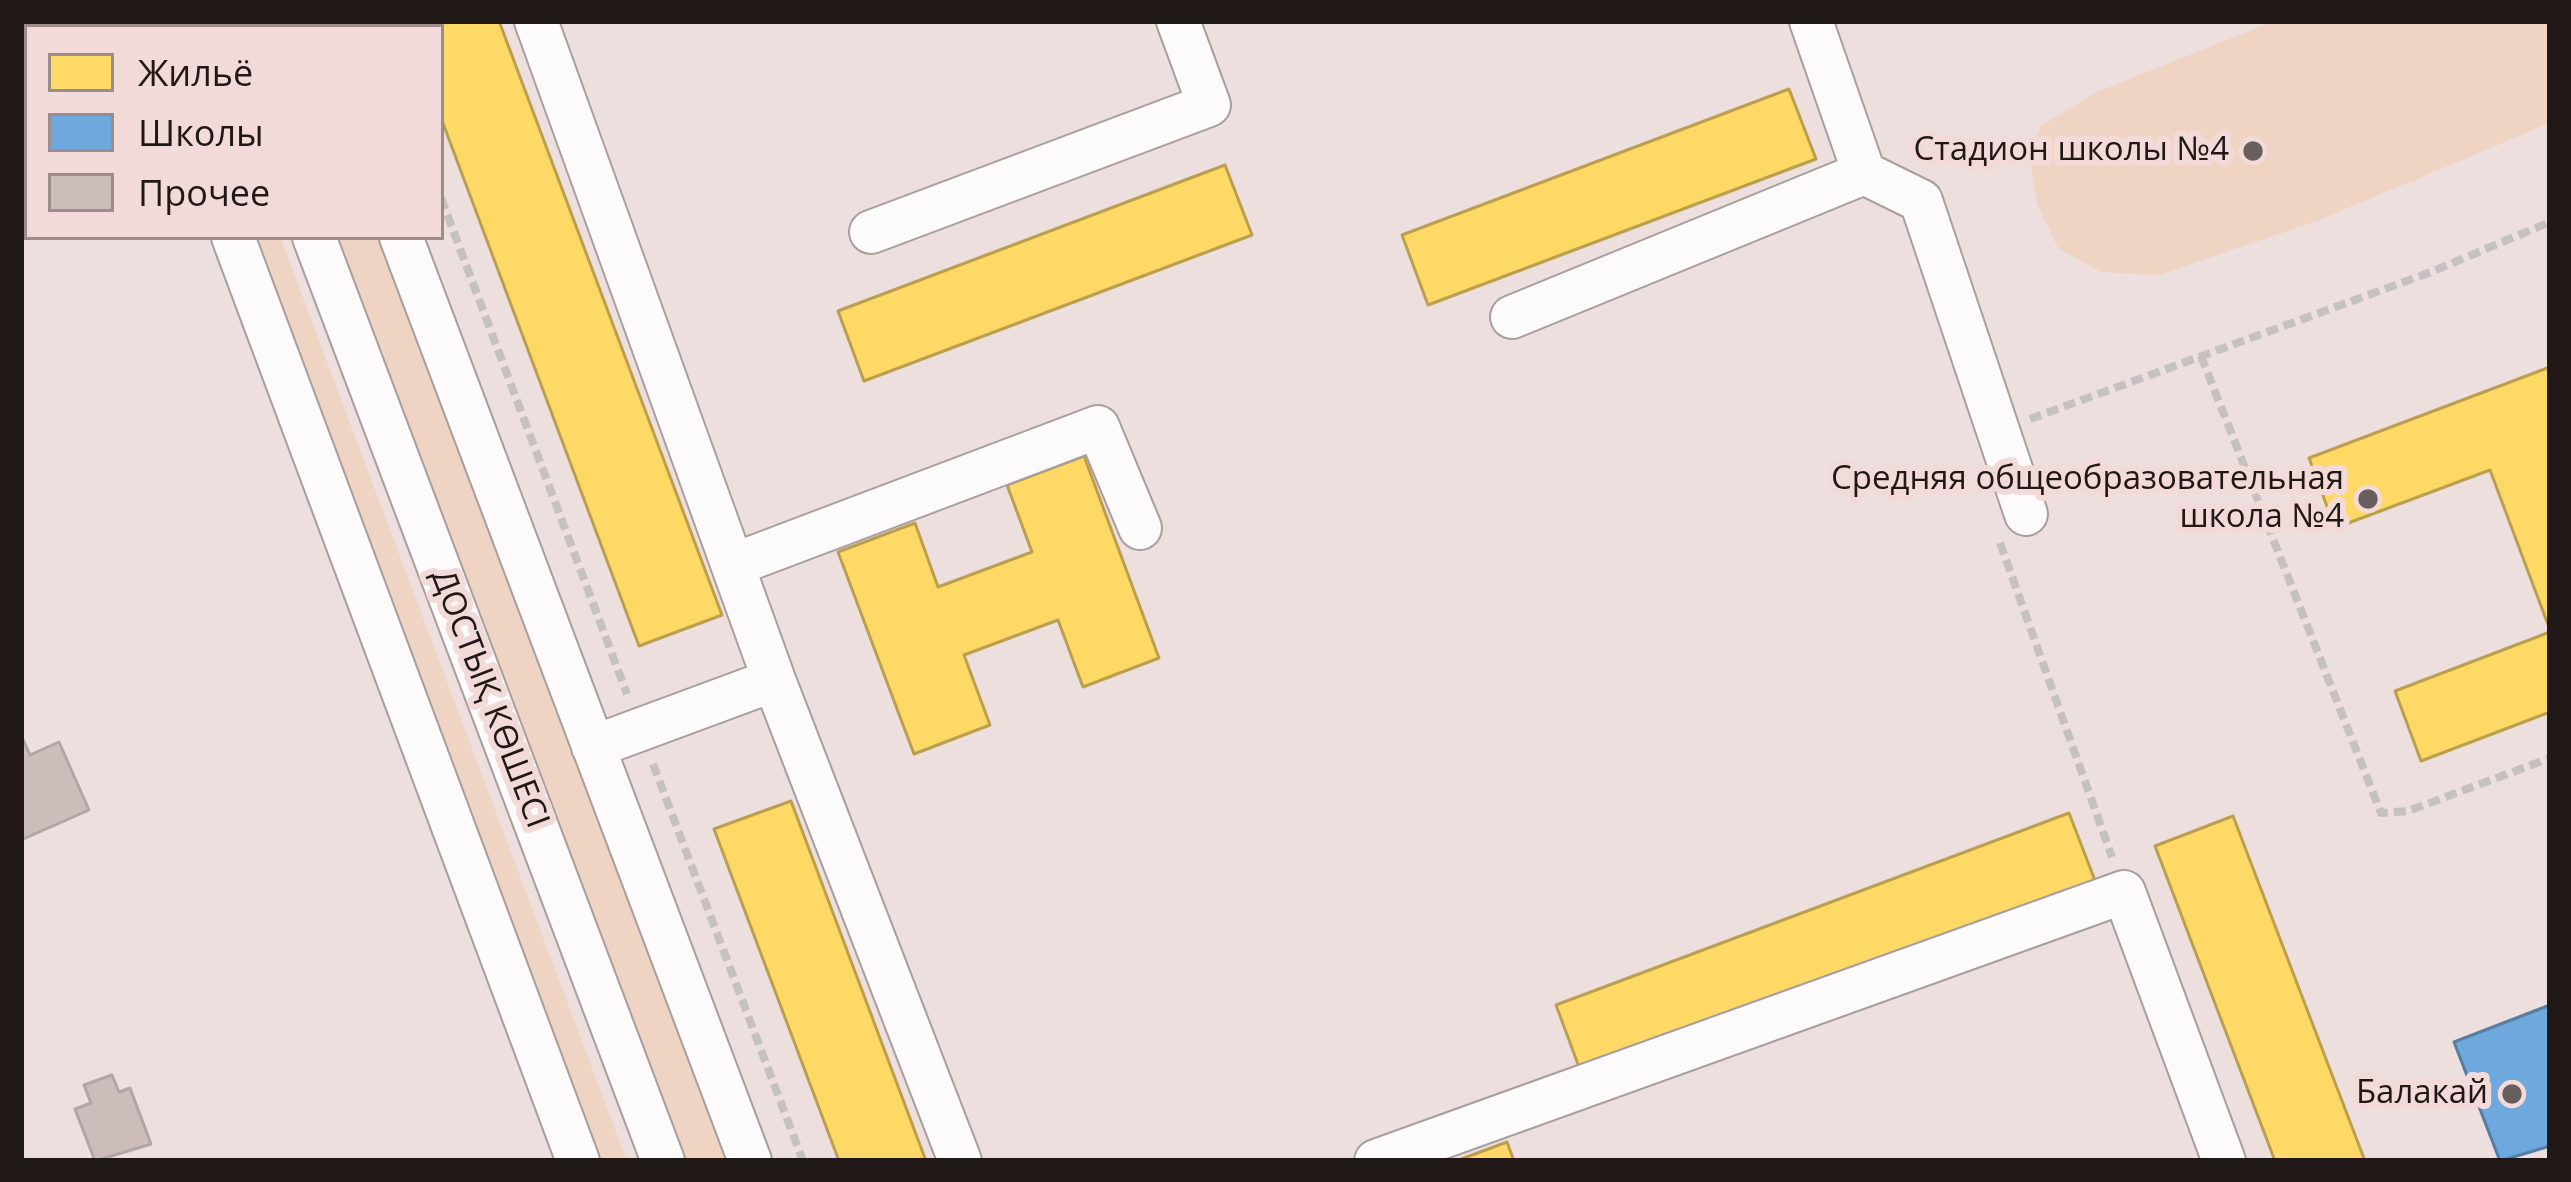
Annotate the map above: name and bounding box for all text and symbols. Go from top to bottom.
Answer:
legend [24,24,444,240]
text: Жильё [138,48,253,97]
text: Школы [138,108,264,157]
place label: Стадион школы №4 [1914,131,2229,171]
marker: Стадион школы №4 [2240,138,2266,164]
text: Прочее [138,168,270,217]
place label: Средняя общеобразовательная школа №4 [1831,460,2344,538]
marker: Средняя общеобразовательная школа №4 [2355,486,2381,512]
street label: ДОСТЫҚ КӨШЕСІ [421,564,557,834]
place label: Балакай [2356,1074,2488,1114]
marker: Балакай [2499,1081,2525,1107]

